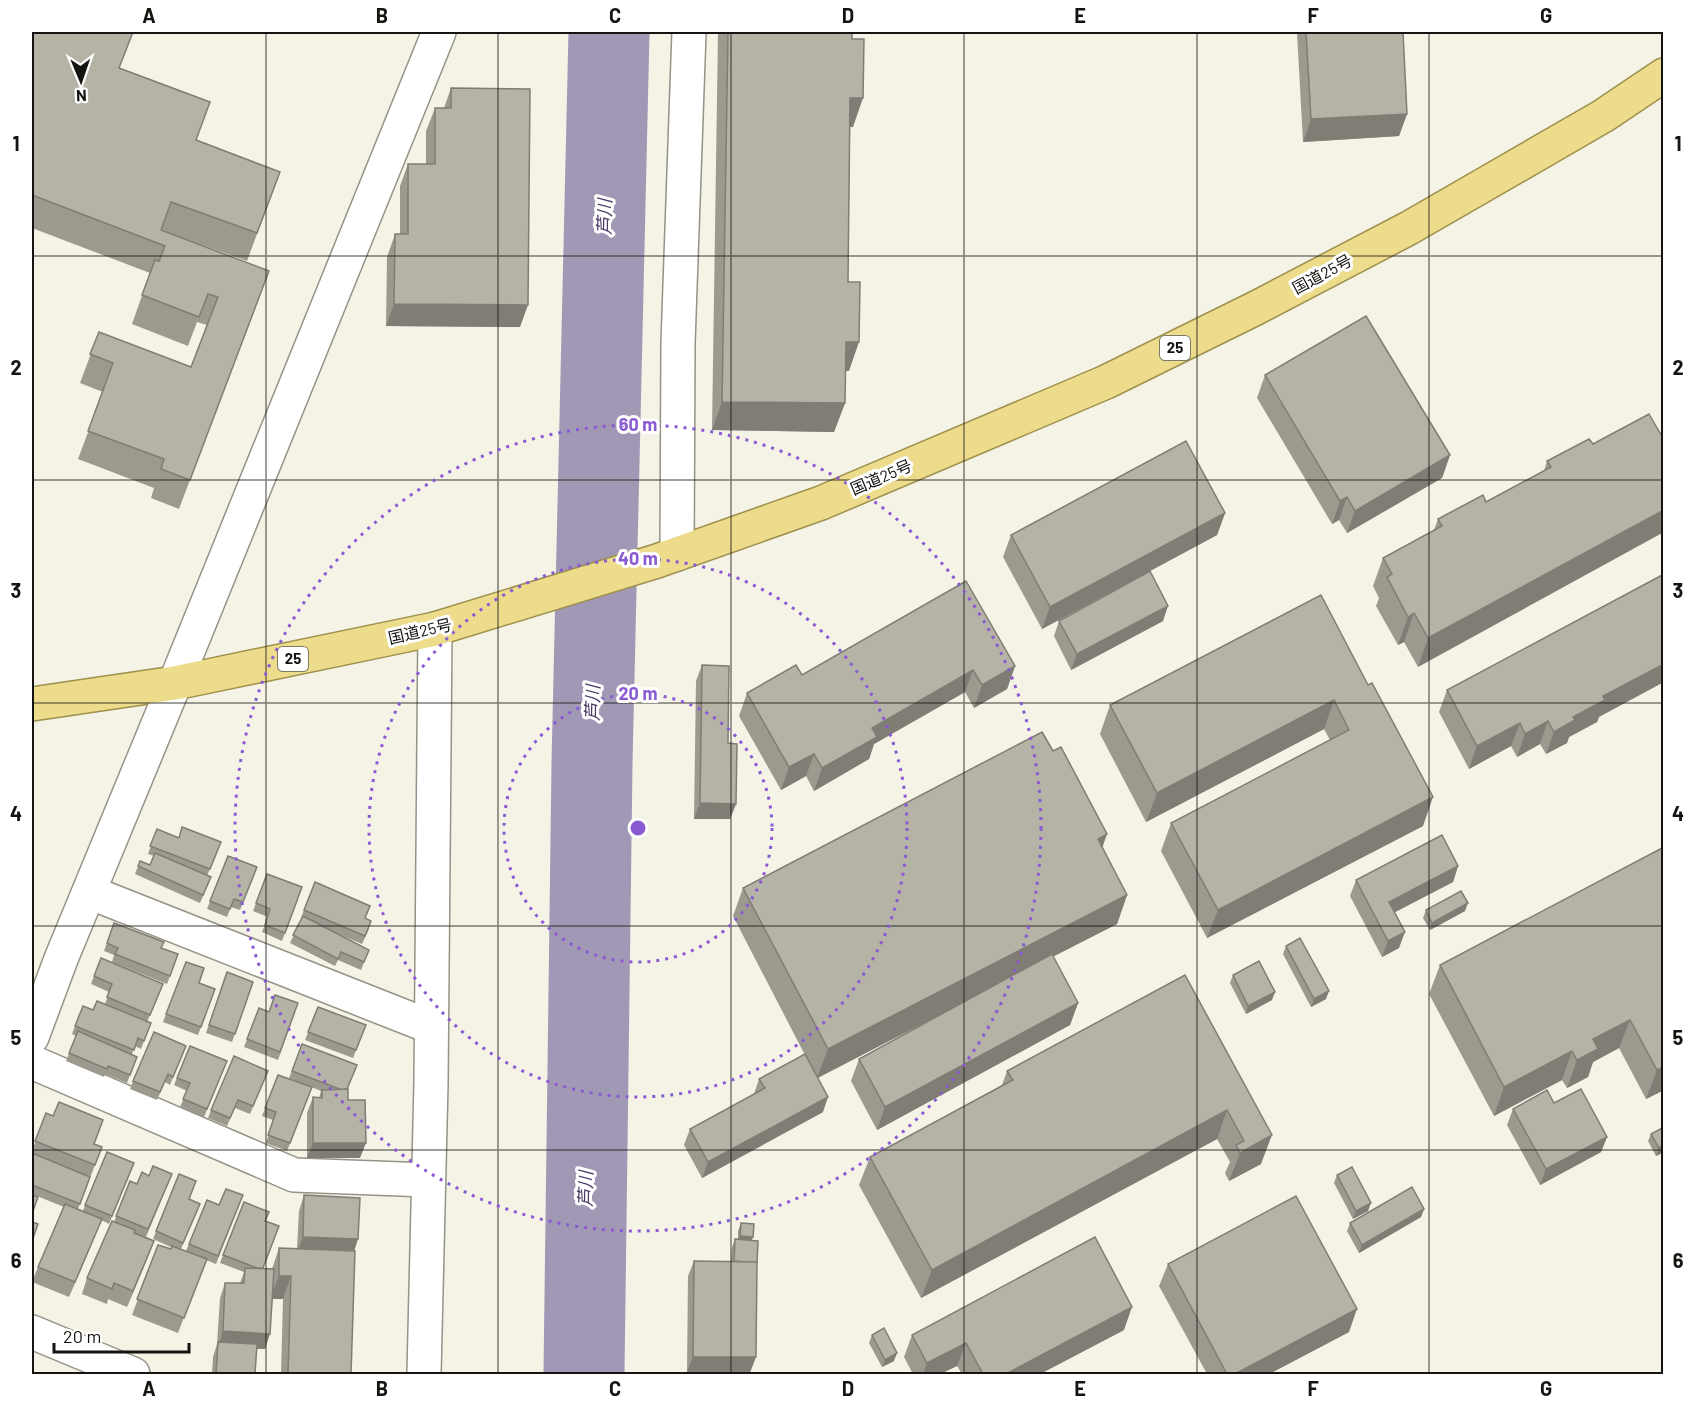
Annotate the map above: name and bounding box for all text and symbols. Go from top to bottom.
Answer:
text: A [142,3,156,27]
text: B [376,3,388,27]
text: C [609,3,621,27]
text: D [842,3,854,27]
text: E [1074,3,1086,27]
text: F [1307,3,1319,27]
text: G [1540,3,1552,27]
north arrow [51,51,111,111]
text: N [76,87,87,106]
text: 1 [12,131,20,155]
text: 1 [1674,131,1682,155]
water label: 芦川 [593,197,615,235]
street label: 国道25号 [1289,250,1355,297]
road number: 25 [1160,336,1190,360]
text: 2 [10,355,22,379]
text: 2 [1672,355,1684,379]
text: 60 m [619,413,657,435]
street label: 国道25号 [847,455,914,498]
text: 40 m [618,547,658,569]
text: 3 [11,578,21,602]
text: 3 [1673,578,1683,602]
street label: 国道25号 [386,614,454,647]
road number: 25 [278,647,308,671]
text: 20 m [619,682,657,704]
water label: 芦川 [581,683,603,721]
text: 4 [10,801,22,825]
text: 4 [1672,801,1684,825]
centre of rings [628,818,648,838]
text: 5 [11,1025,22,1049]
text: 5 [1673,1025,1684,1049]
water label: 芦川 [574,1169,596,1207]
text: 6 [11,1248,22,1272]
text: 6 [1673,1248,1684,1272]
scale bar [54,1316,189,1354]
text: 20 m [63,1325,101,1347]
text: A [142,1376,156,1400]
text: B [376,1376,388,1400]
text: C [609,1376,621,1400]
text: D [842,1376,854,1400]
text: E [1074,1376,1086,1400]
text: F [1307,1376,1319,1400]
text: G [1540,1376,1552,1400]

